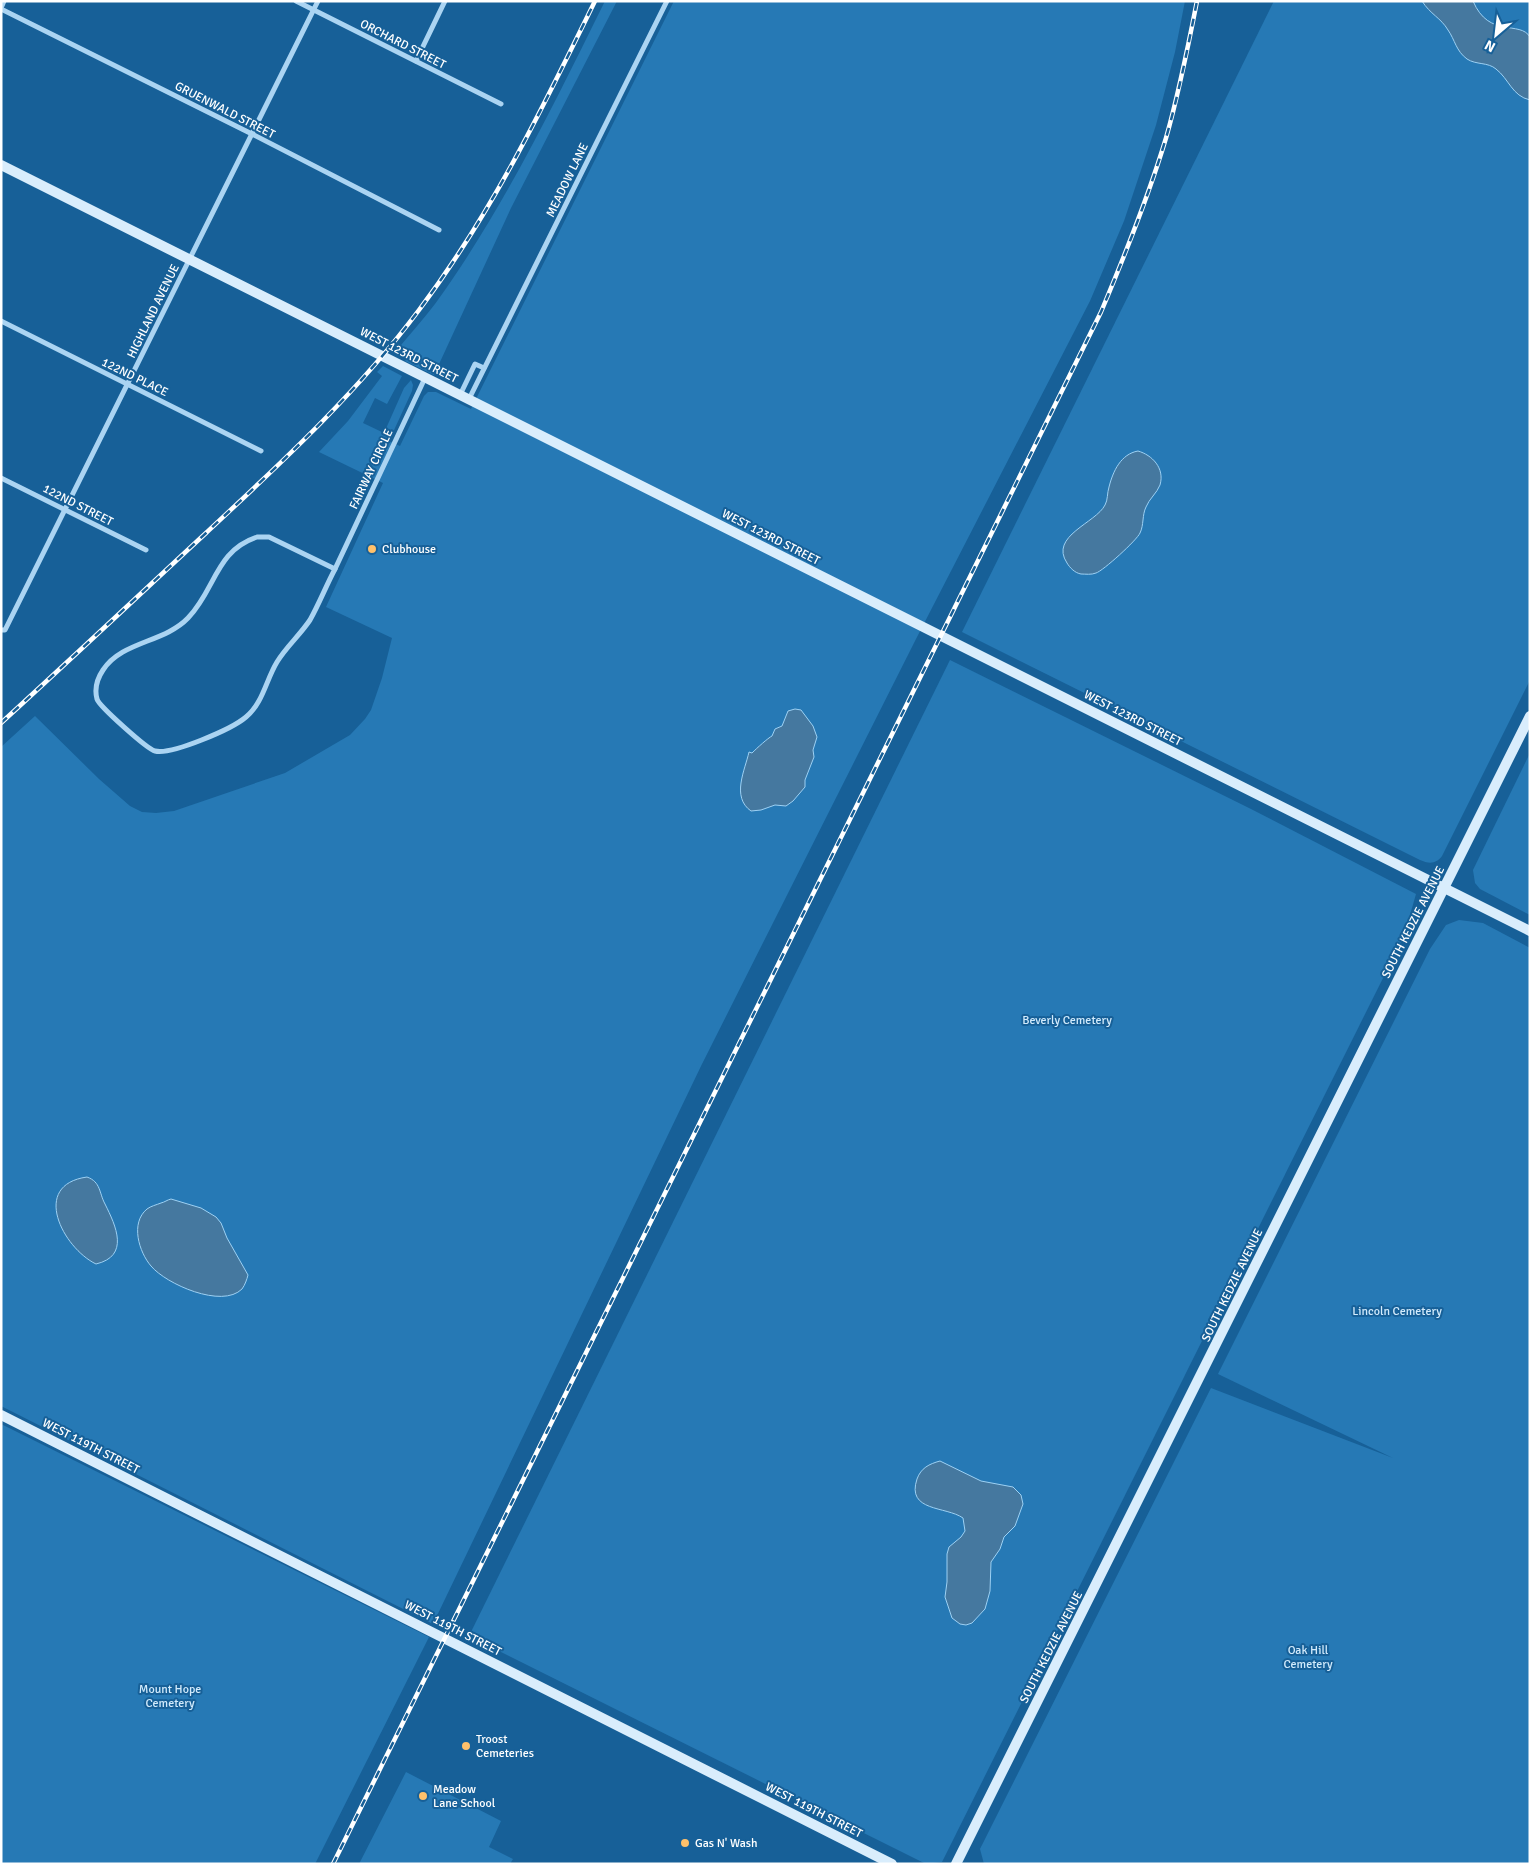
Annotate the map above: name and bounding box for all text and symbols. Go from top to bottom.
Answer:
north arrow [1471,10,1521,60]
street label: ORCHARD STREET [357,16,448,73]
text: N [1482,36,1498,56]
street label: GRUENWALD STREET [172,79,277,142]
street label: MEADOW LANE [543,140,592,220]
street label: HIGHLAND AVENUE [124,262,183,361]
street label: WEST 123RD STREET [357,324,460,387]
street label: 122ND PLACE [99,355,171,400]
street label: FAIRWAY CIRCLE [346,427,397,512]
street label: 122ND STREET [40,481,116,530]
street label: WEST 123RD STREET [719,506,822,569]
place label: Clubhouse [382,542,436,557]
marker: Clubhouse [366,543,378,555]
street label: WEST 123RD STREET [1081,687,1184,750]
street label: SOUTH KEDZIE AVENUE [1379,863,1448,981]
park label: Beverly Cemetery [1022,1013,1112,1028]
street label: SOUTH KEDZIE AVENUE [1199,1226,1266,1344]
park label: Lincoln Cemetery [1352,1304,1442,1319]
street label: WEST 119TH STREET [40,1415,142,1477]
street label: SOUTH KEDZIE AVENUE [1017,1588,1086,1706]
street label: WEST 119TH STREET [402,1597,504,1659]
park label: Oak Hill Cemetery [1283,1643,1333,1672]
park label: Mount Hope Cemetery [139,1682,201,1711]
place label: Troost Cemeteries [476,1732,534,1761]
marker: Troost Cemeteries [460,1740,472,1752]
street label: WEST 119TH STREET [763,1779,865,1841]
place label: Meadow Lane School [433,1782,496,1811]
marker: Meadow Lane School [417,1790,429,1802]
place label: Gas N' Wash [695,1836,758,1851]
marker: Gas N' Wash [679,1837,691,1849]

